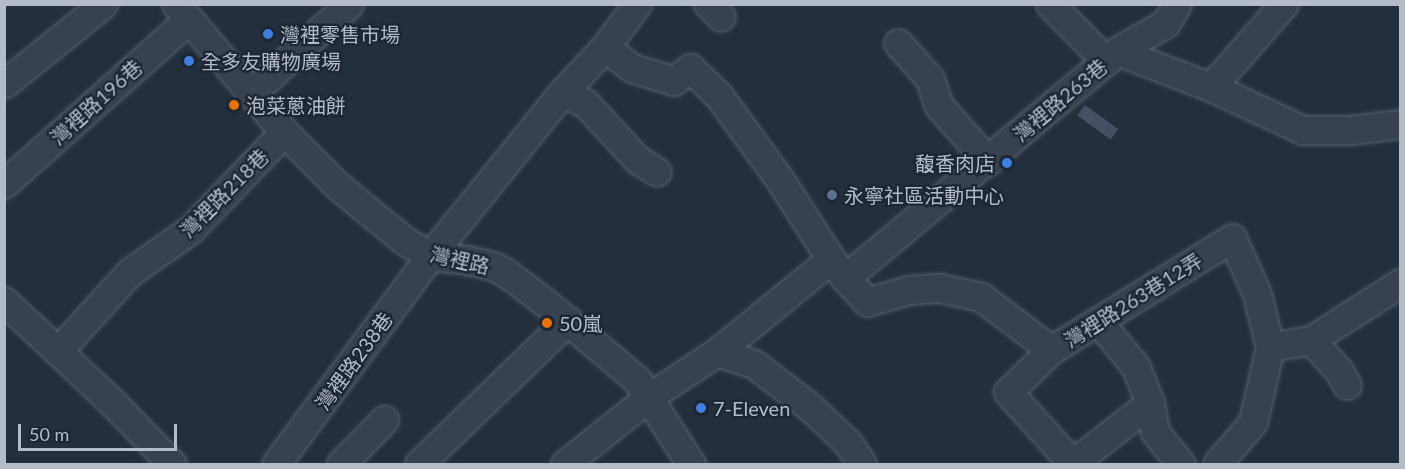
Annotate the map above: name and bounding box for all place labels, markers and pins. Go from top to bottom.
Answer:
place label: 灣裡零售市場 [280,22,400,46]
marker: 灣裡零售市場 [261,27,275,41]
place label: 全多友購物廣場 [201,49,341,73]
marker: 全多友購物廣場 [182,54,196,68]
place label: 泡菜蔥油餅 [246,93,346,117]
marker: 泡菜蔥油餅 [227,98,241,112]
place label: 馥香肉店 [915,151,995,175]
marker: 馥香肉店 [1000,156,1014,170]
place label: 永寧社區活動中心 [844,183,1004,207]
marker: 永寧社區活動中心 [825,188,839,202]
place label: 50嵐 [559,311,602,335]
marker: 50嵐 [540,316,554,330]
place label: 7-Eleven [713,396,790,420]
marker: 7-Eleven [694,401,708,415]

